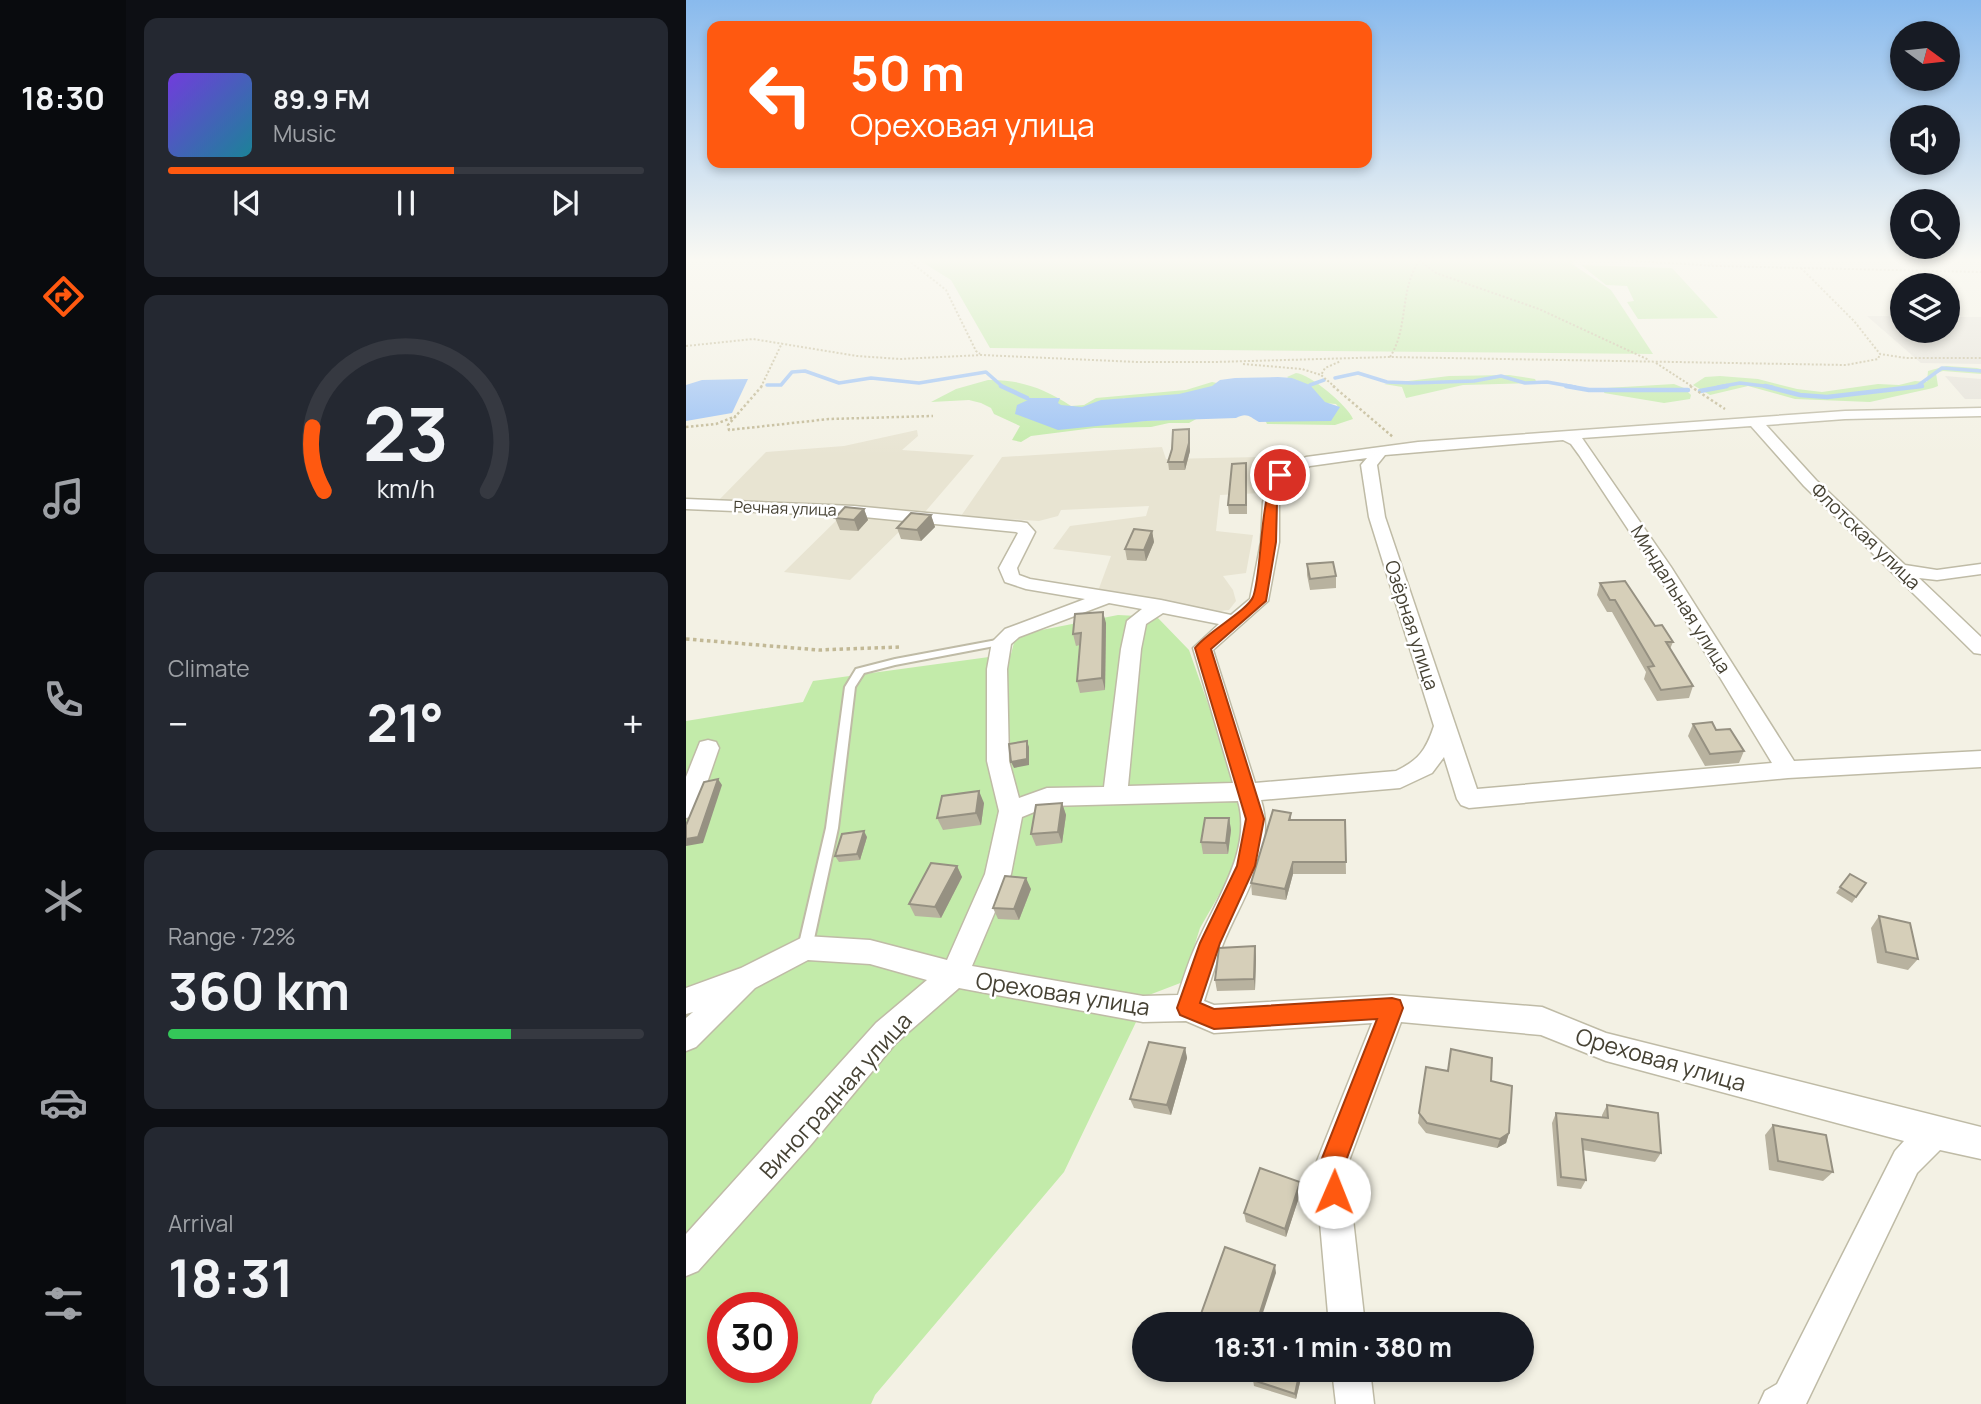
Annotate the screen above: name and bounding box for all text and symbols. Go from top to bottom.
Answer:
north arrow [1890,21,1960,91]
map controls [1890,21,1960,343]
text: 50 m [850,39,965,106]
icon: left [735,49,826,140]
text: 18:30 [21,76,105,120]
text: 89.9 FM [273,81,370,117]
text: Ореховая улица [850,103,1095,147]
button: sound [1890,105,1960,175]
text: Music [273,117,336,149]
icon: previous [228,184,266,222]
icon: pause [387,184,425,222]
icon: next [546,184,584,222]
button: search [1890,189,1960,259]
icon: directions [39,272,88,321]
button: layers [1890,273,1960,343]
text: 23 [363,383,449,483]
pin [1250,445,1310,505]
icon: arrive [1261,456,1299,494]
text: km/h [377,471,435,506]
icon: music [39,474,88,523]
street label: Флотская улица [1805,477,1927,595]
street label: Речная улица [733,495,837,521]
street label: Миндальная улица [1625,520,1737,678]
street label: Озёрная улица [1379,557,1445,693]
text: Climate [168,652,250,684]
icon: phone [39,675,88,724]
text: 21° [367,687,444,758]
text: − [168,697,189,749]
text: + [622,697,644,749]
icon: climate [39,876,88,925]
text: Range · 72% [168,920,296,952]
text: 360 km [168,955,350,1026]
street label: Ореховая улица [974,963,1152,1023]
street label: Виноградная улица [752,1005,918,1185]
street label: Ореховая улица [1572,1019,1750,1099]
icon: car [39,1078,88,1127]
position arrow [1297,1155,1371,1229]
text: Arrival [168,1207,234,1239]
text: 18:31 [168,1242,293,1313]
icon: filters [39,1279,88,1328]
speed limit sign: 30 [707,1292,798,1383]
text: 18:31 · 1 min · 380 m [1214,1329,1452,1365]

